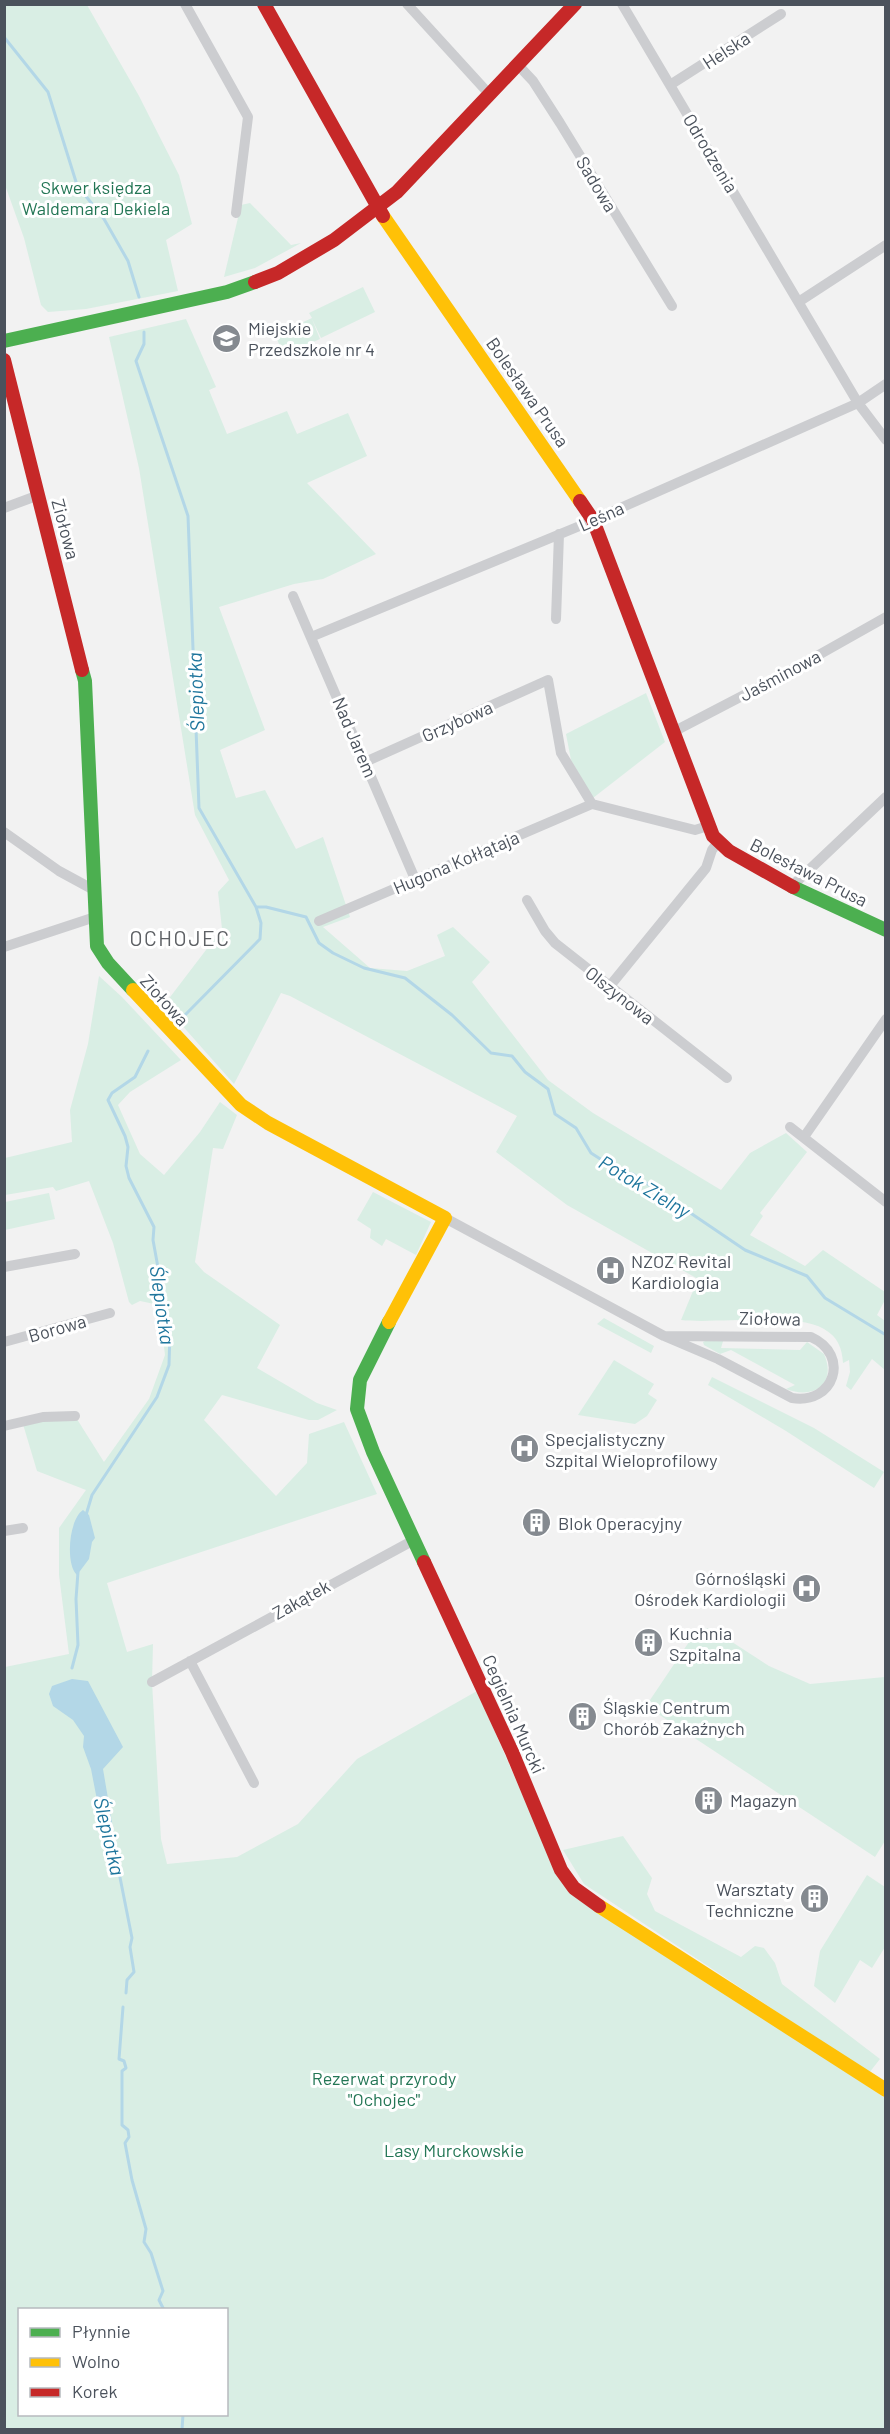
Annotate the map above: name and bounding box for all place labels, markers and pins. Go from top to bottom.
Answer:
place label: Miejskie Przedszkole nr 4 [248,317,375,360]
school or university icon: Miejskie Przedszkole nr 4 [211,322,243,354]
place label: NZOZ Revital Kardiologia [631,1250,731,1293]
hospital icon: NZOZ Revital Kardiologia [594,1255,626,1287]
place label: Specjalistyczny Szpital Wieloprofilowy [545,1428,718,1471]
hospital icon: Specjalistyczny Szpital Wieloprofilowy [508,1433,540,1465]
building icon: Blok Operacyjny [521,1507,553,1539]
place label: Blok Operacyjny [558,1512,682,1534]
place label: Górnośląski Ośrodek Kardiologii [634,1567,786,1610]
hospital icon: Górnośląski Ośrodek Kardiologii [791,1572,823,1604]
place label: Kuchnia Szpitalna [669,1622,741,1665]
building icon: Kuchnia Szpitalna [632,1627,664,1659]
place label: Śląskie Centrum Chorób Zakaźnych [603,1696,745,1739]
building icon: Śląskie Centrum Chorób Zakaźnych [566,1701,598,1733]
building icon: Magazyn [693,1784,725,1816]
place label: Magazyn [730,1789,797,1811]
place label: Warsztaty Techniczne [705,1878,794,1921]
building icon: Warsztaty Techniczne [799,1883,831,1915]

